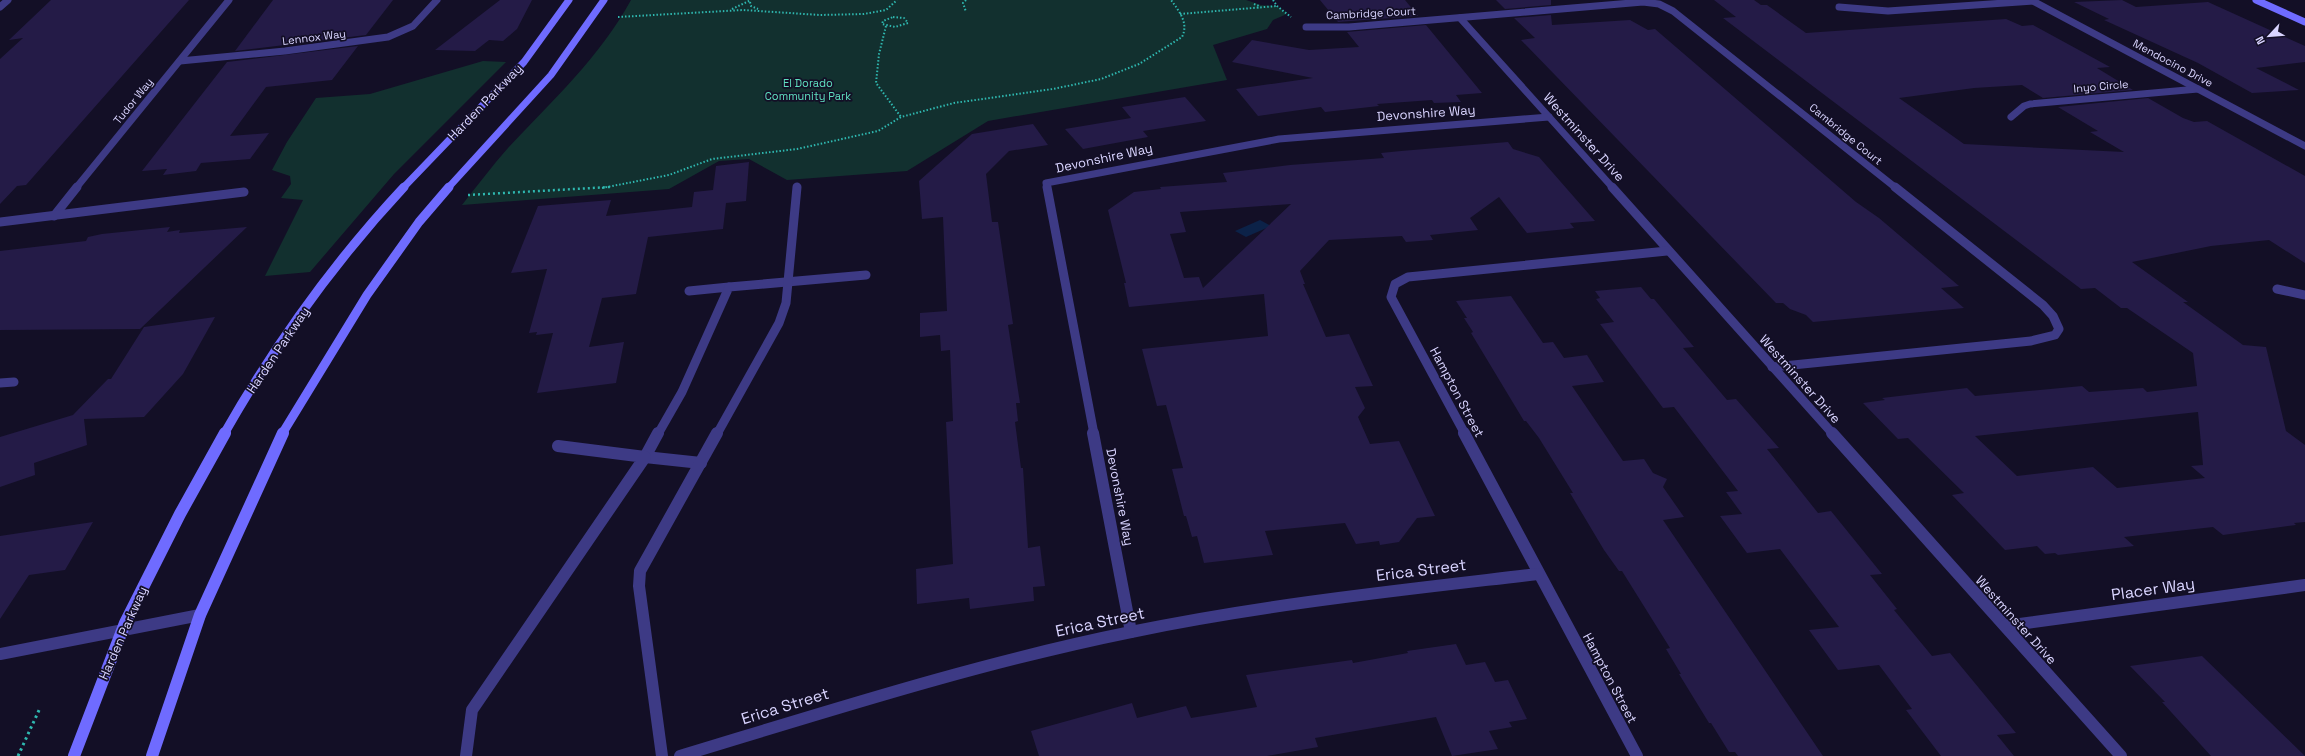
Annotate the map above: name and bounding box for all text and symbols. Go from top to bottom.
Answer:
street label: Cambridge Court [1326,4,1416,22]
north arrow [2249,16,2289,56]
street label: Lennox Way [281,26,347,48]
text: N [2252,34,2268,47]
street label: Mendocino Drive [2131,36,2215,90]
street label: Harden Parkway [444,60,526,144]
street label: Tudor Way [110,75,156,127]
park label: El Dorado Community Park [765,76,851,103]
street label: Inyo Circle [2073,77,2129,95]
street label: Westminster Drive [1540,89,1628,185]
street label: Cambridge Court [1807,100,1885,168]
street label: Devonshire Way [1376,101,1476,125]
street label: Devonshire Way [1054,139,1154,177]
street label: Harden Parkway [243,304,313,396]
street label: Westminster Drive [1756,331,1844,427]
street label: Hampton Street [1426,344,1488,440]
street label: Devonshire Way [1102,447,1138,547]
street label: Erica Street [1375,554,1467,586]
street label: Westminster Drive [1972,572,2060,668]
street label: Placer Way [2110,573,2196,605]
street label: Harden Parkway [95,584,151,682]
street label: Erica Street [1053,602,1147,642]
street label: Hampton Street [1579,630,1641,726]
street label: Erica Street [739,683,831,729]

